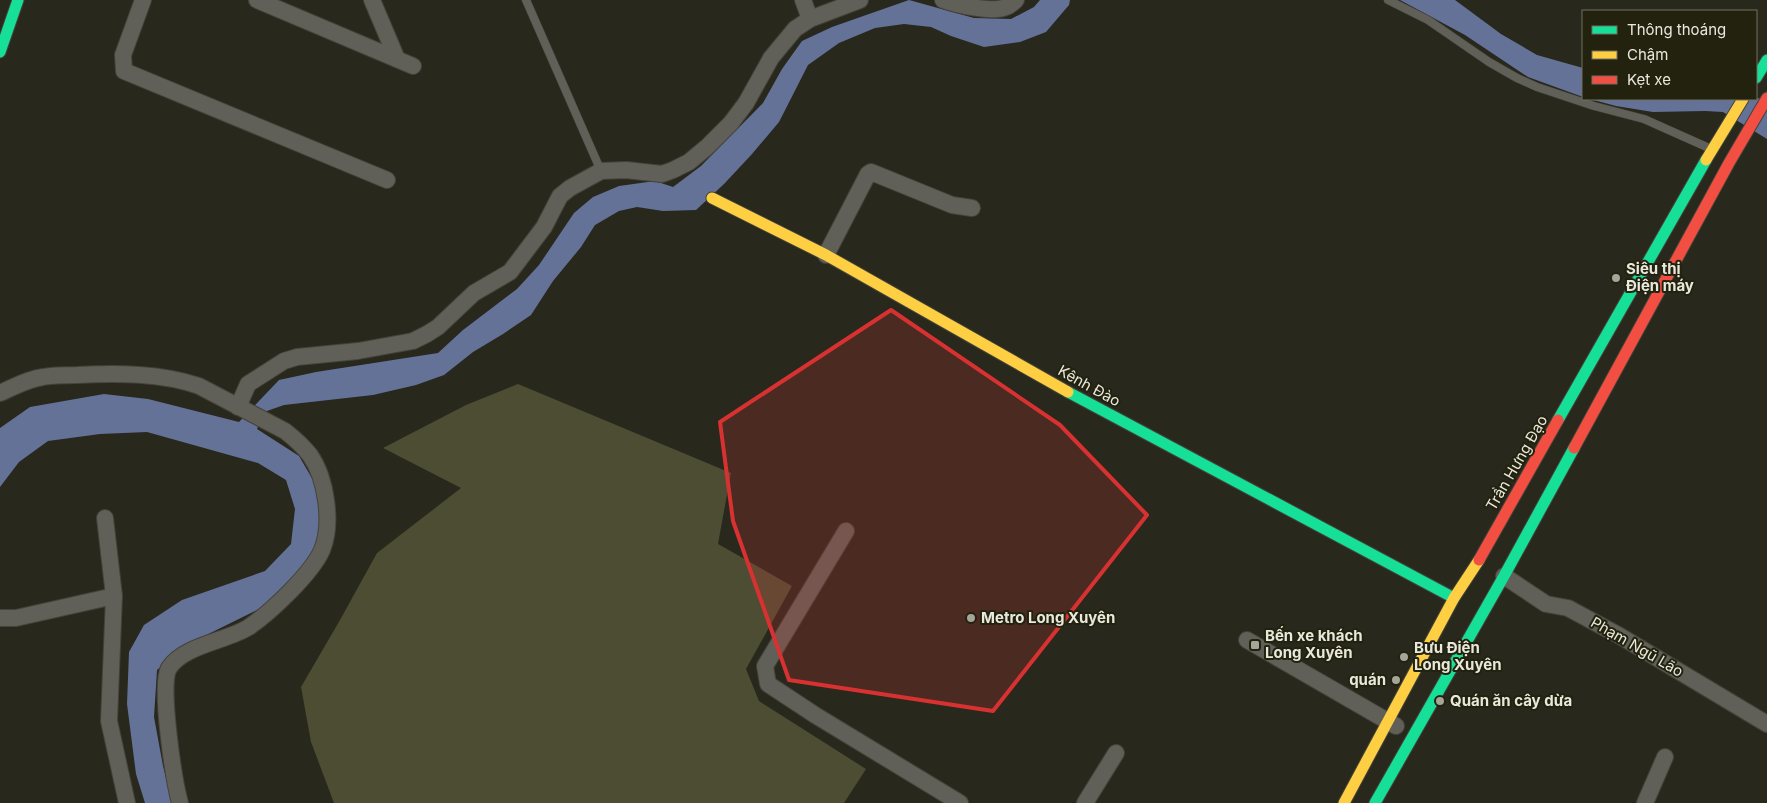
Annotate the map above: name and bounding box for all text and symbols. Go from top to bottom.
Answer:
legend [1582,10,1757,100]
text: Thông thoáng [1627,20,1726,39]
text: Chậm [1627,45,1668,64]
text: Kẹt xe [1627,70,1671,89]
place label: Siêu thị Điện máy [1626,259,1694,295]
marker: Siêu thị Điện máy [1610,272,1622,284]
street label: Kênh Đào [1055,361,1124,410]
street label: Trần Hưng Đạo [1482,412,1552,514]
place label: Metro Long Xuyên [981,608,1115,627]
marker: Metro Long Xuyên [965,612,977,624]
street label: Phạm Ngũ Lão [1588,612,1687,681]
place label: Bến xe khách Long Xuyên [1265,626,1363,662]
place label: Bưu Điện Long Xuyên [1414,638,1502,674]
marker: Bến xe khách Long Xuyên [1249,639,1261,651]
marker: Bưu Điện Long Xuyên [1398,651,1410,663]
place label: quán [1349,670,1386,689]
marker: quán [1390,674,1402,686]
place label: Quán ăn cây dừa [1450,691,1572,710]
marker: Quán ăn cây dừa [1434,695,1446,707]

